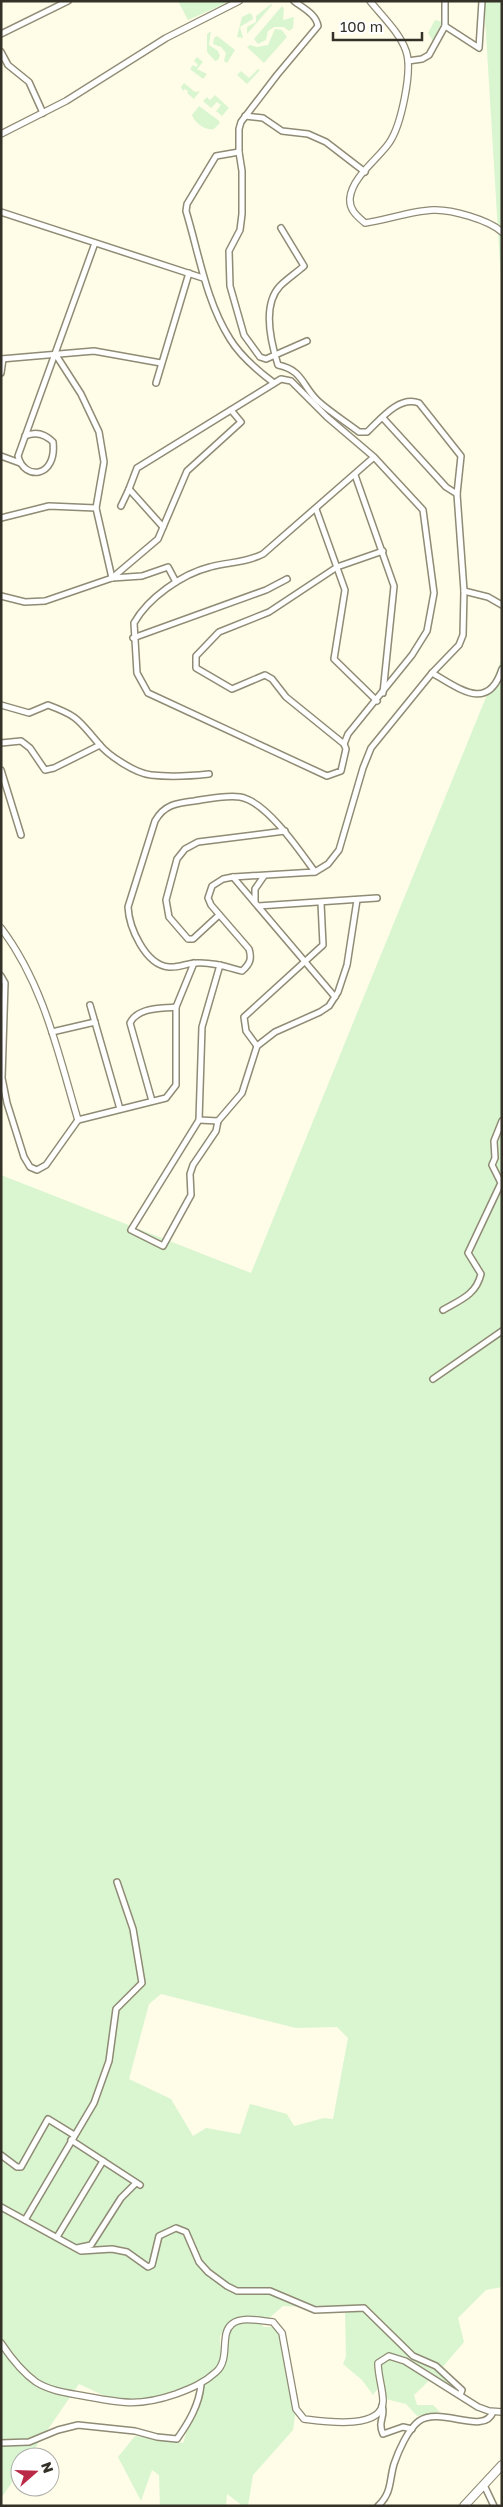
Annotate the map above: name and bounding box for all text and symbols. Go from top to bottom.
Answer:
scale bar [333,10,422,42]
text: 100 m [340,17,383,35]
north arrow [10,2447,60,2497]
text: N [38,2459,57,2475]

